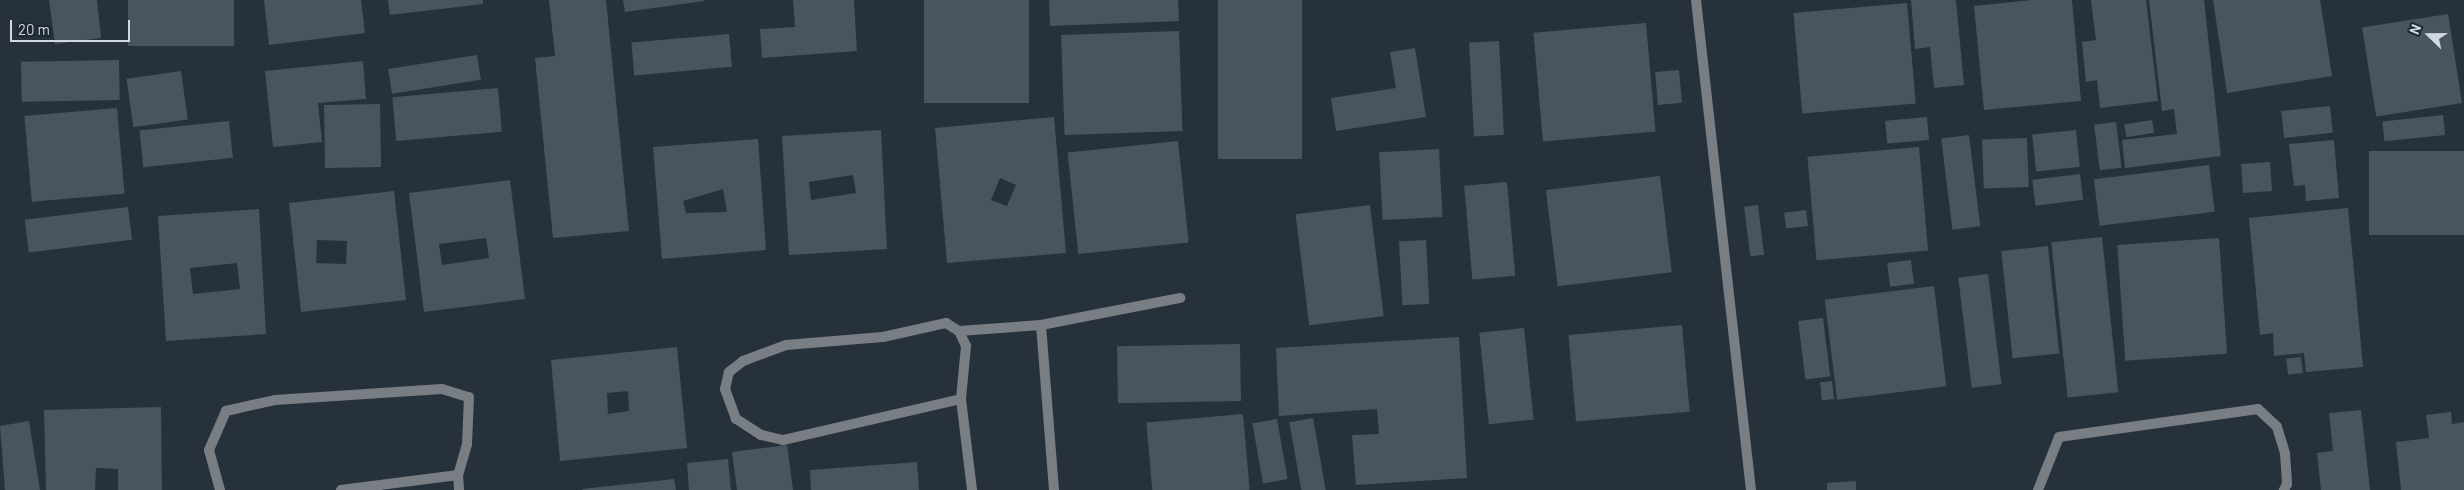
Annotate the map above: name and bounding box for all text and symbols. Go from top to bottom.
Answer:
scale bar [12,10,132,42]
north arrow [2404,10,2454,60]
text: 20 m [18,20,50,38]
text: N [2405,22,2424,37]

